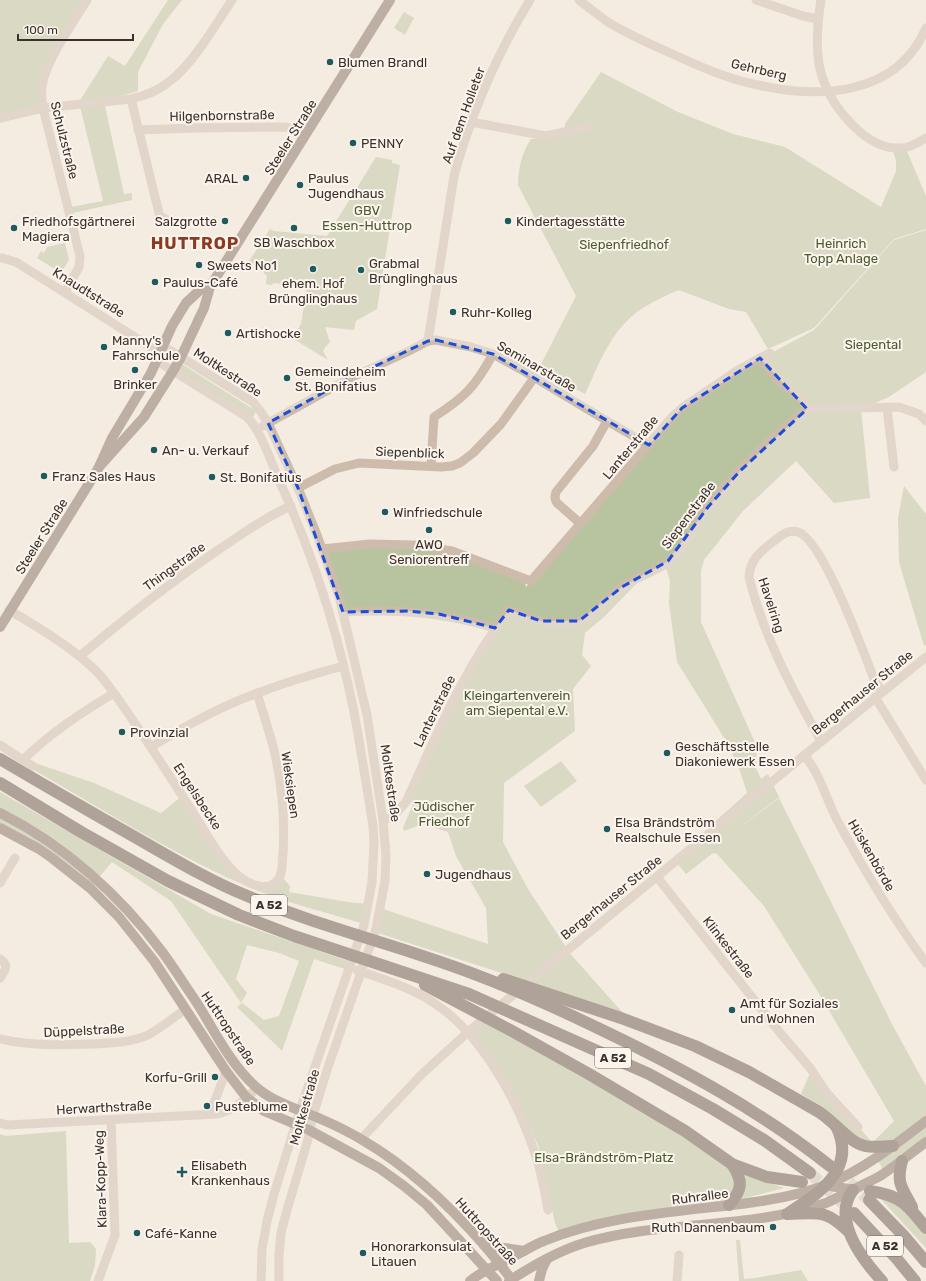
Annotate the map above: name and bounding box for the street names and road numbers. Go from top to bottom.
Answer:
street label: Gehrberg [729,56,788,84]
street label: Auf dem Holleter [439,65,488,166]
street label: Steeler Straße [261,97,320,178]
street label: Schulzstraße [48,100,81,180]
street label: Hilgenbornstraße [169,107,275,125]
street label: Knaudtstraße [50,264,128,321]
street label: Seminarstraße [495,338,579,395]
street label: Moltkestraße [191,345,265,400]
street label: Lanterstraße [599,413,661,482]
street label: Siepenblick [375,444,445,461]
street label: Siepenstraße [658,479,718,552]
street label: Steeler Straße [12,496,71,577]
street label: Thingstraße [141,539,209,595]
street label: Havelring [755,576,788,635]
street label: Bergerhauser Straße [809,647,916,738]
street label: Lanterstraße [411,673,458,750]
street label: Moltkestraße [378,743,403,823]
street label: Wieksiepen [278,751,303,819]
street label: Engelsbecke [170,760,225,833]
street label: Hüskenbörde [845,817,898,894]
street label: Bergerhauser Straße [558,852,665,943]
road number: A 52 [251,895,287,915]
street label: Klinkestraße [700,913,757,981]
street label: Huttropstraße [198,988,259,1068]
street label: Düppelstraße [43,1021,125,1040]
road number: A 52 [595,1048,631,1068]
street label: Moltkestraße [286,1067,322,1147]
street label: Herwarthstraße [56,1098,152,1117]
street label: Klara-Kopp-Weg [91,1130,111,1228]
street label: Ruhrallee [671,1186,729,1207]
street label: Huttropstraße [452,1194,521,1268]
road number: A 52 [867,1236,903,1256]

